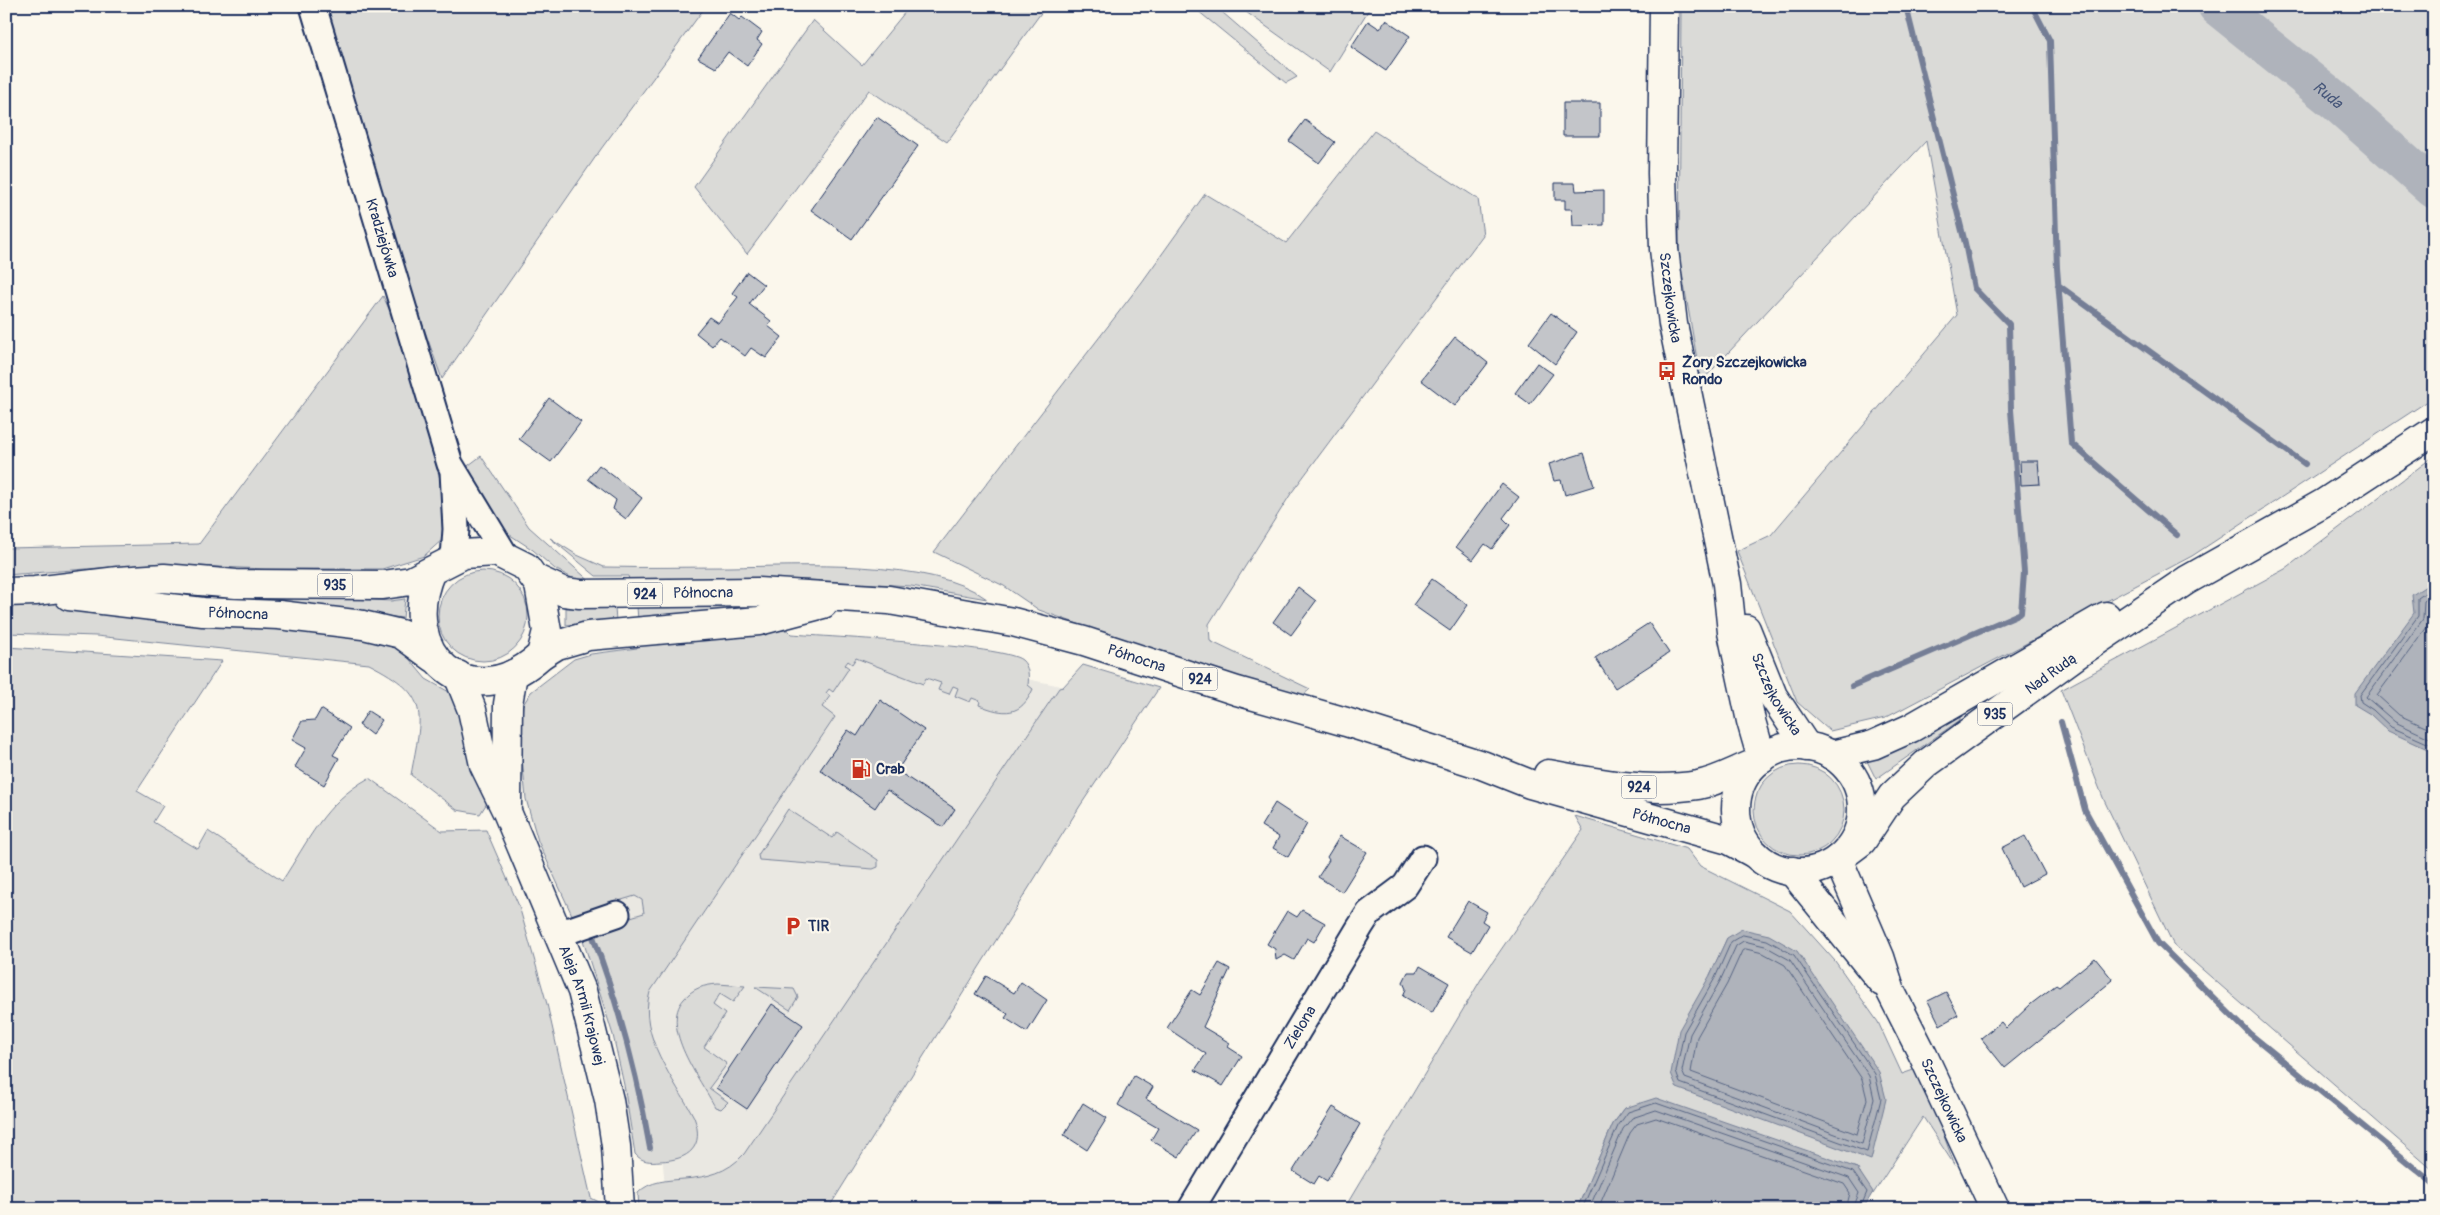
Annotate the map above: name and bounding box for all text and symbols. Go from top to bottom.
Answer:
water label: Ruda [2309,77,2348,114]
street label: Kradziejówka [362,196,403,280]
street label: Szczejkowicka [1655,251,1686,345]
place label: Żory Szczejkowicka Rondo [1682,353,1807,389]
bus stop icon: Żory Szczejkowicka Rondo [1656,360,1678,382]
road number: 935 [318,574,352,596]
road number: 924 [628,582,662,606]
street label: Północna [673,583,733,602]
street label: Północna [208,603,268,624]
street label: Północna [1105,640,1168,677]
street label: Nad Rudą [2021,648,2080,698]
street label: Szczejkowicka [1747,650,1806,739]
road number: 924 [1182,668,1218,691]
road number: 935 [1978,702,2012,726]
fuel station icon: Crab [850,758,872,780]
place label: Crab [876,760,905,779]
road number: 924 [1622,776,1656,799]
street label: Północna [1630,804,1693,838]
parking icon: TIR [782,915,804,937]
place label: TIR [807,917,830,936]
street label: Aleja Armii Krajowej [554,942,610,1067]
street label: Zielona [1280,1002,1320,1052]
street label: Szczejkowicka [1916,1055,1972,1146]

